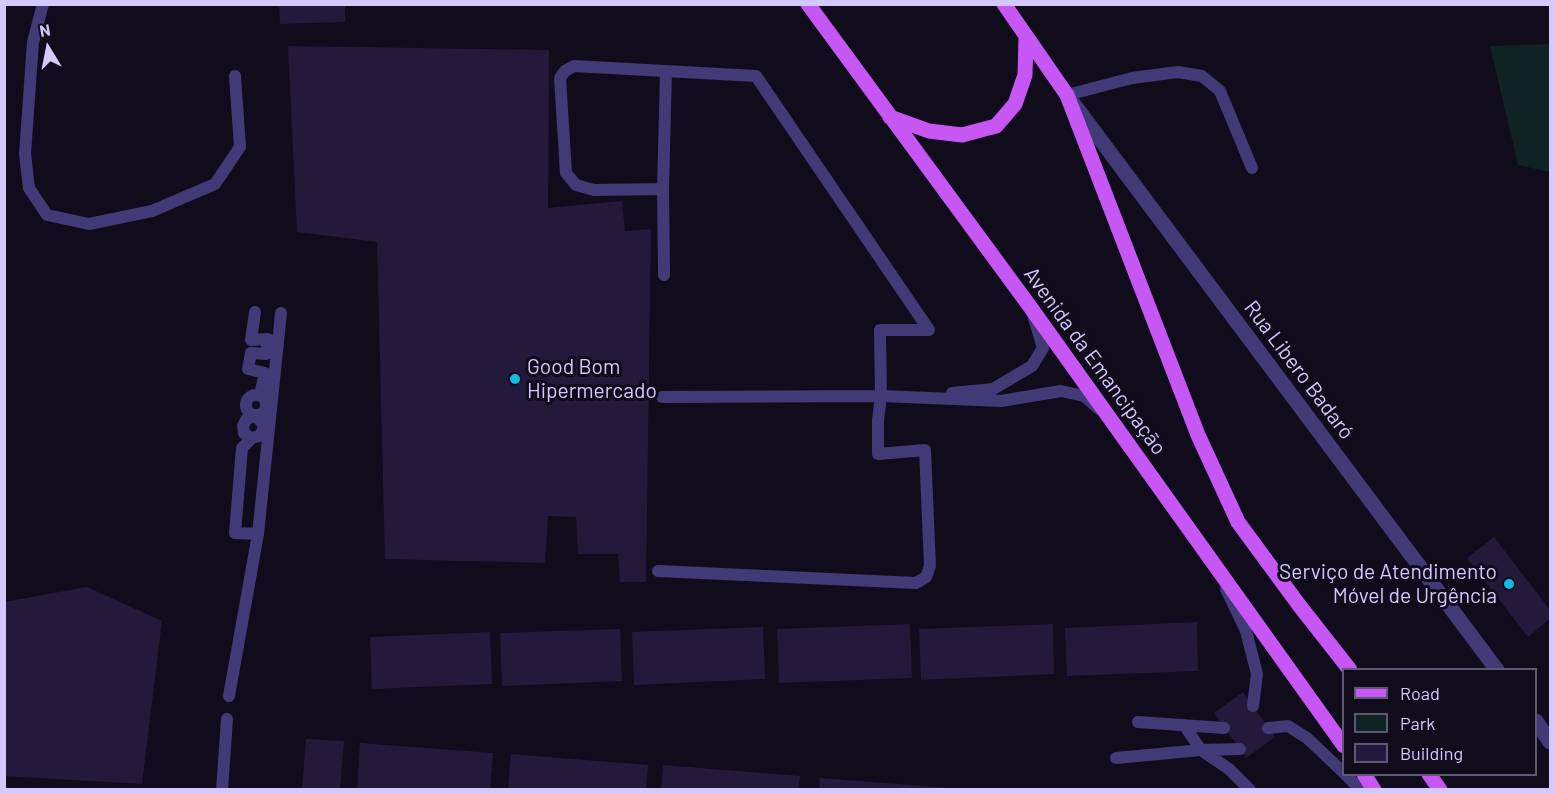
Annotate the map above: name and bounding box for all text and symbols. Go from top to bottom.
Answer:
north arrow [18,18,78,78]
text: N [38,20,52,40]
street label: Avenida da Emancipação [1018,262,1172,460]
street label: Rua Libero Badaró [1239,296,1359,444]
place label: Good Bom Hipermercado [527,354,657,404]
marker: Good Bom Hipermercado [508,372,522,386]
place label: Serviço de Atendimento Móvel de Urgência [1279,559,1497,609]
marker: Serviço de Atendimento Móvel de Urgência [1502,577,1516,591]
legend [1342,668,1537,776]
text: Road [1400,682,1440,704]
text: Park [1400,712,1435,734]
text: Building [1400,742,1463,764]

